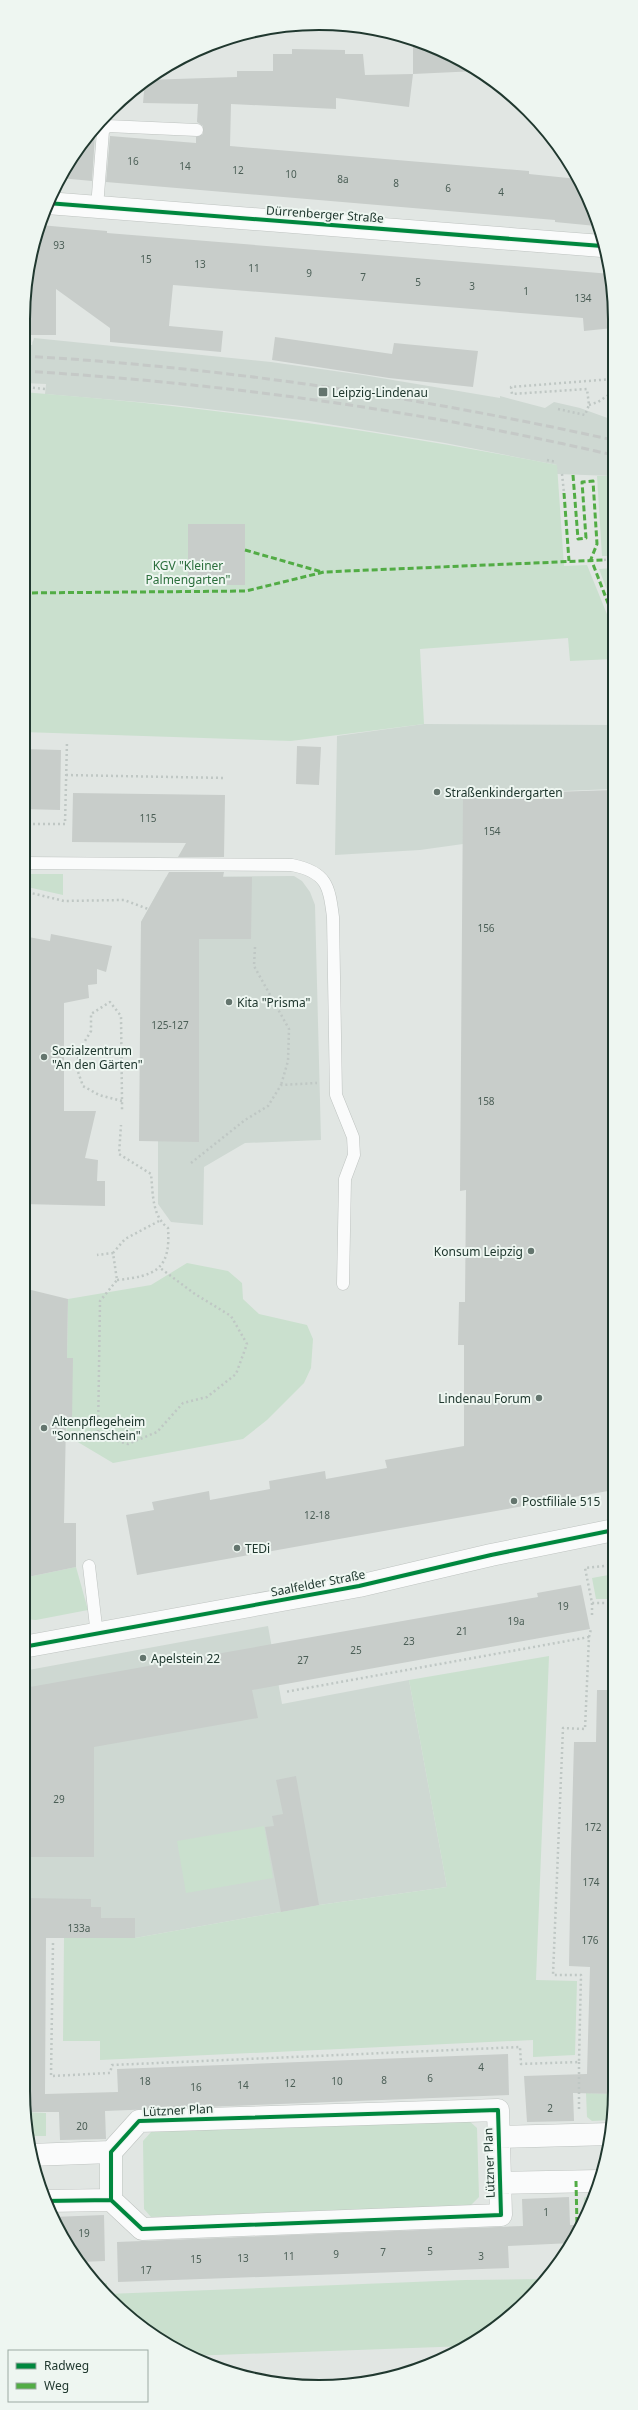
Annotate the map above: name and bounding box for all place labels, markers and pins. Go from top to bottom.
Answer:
place label: Leipzig-Lindenau [332,384,428,401]
marker: Leipzig-Lindenau [317,386,329,398]
place label: Straßenkindergarten [445,784,563,801]
marker: Straßenkindergarten [432,787,442,797]
place label: Kita "Prisma" [237,994,310,1011]
marker: Kita "Prisma" [224,997,234,1007]
place label: Sozialzentrum "An den Gärten" [52,1042,143,1073]
marker: Sozialzentrum "An den Gärten" [39,1052,49,1062]
place label: Konsum Leipzig [434,1243,523,1260]
marker: Konsum Leipzig [526,1246,536,1256]
place label: Lindenau Forum [438,1390,531,1407]
marker: Lindenau Forum [534,1393,544,1403]
place label: Altenpflegeheim "Sonnenschein" [52,1413,145,1444]
marker: Altenpflegeheim "Sonnenschein" [39,1423,49,1433]
place label: Postfiliale 515 [522,1493,600,1510]
marker: Postfiliale 515 [509,1496,519,1506]
place label: TEDi [245,1540,270,1557]
marker: TEDi [232,1543,242,1553]
place label: Apelstein 22 [151,1650,220,1667]
marker: Apelstein 22 [138,1653,148,1663]

